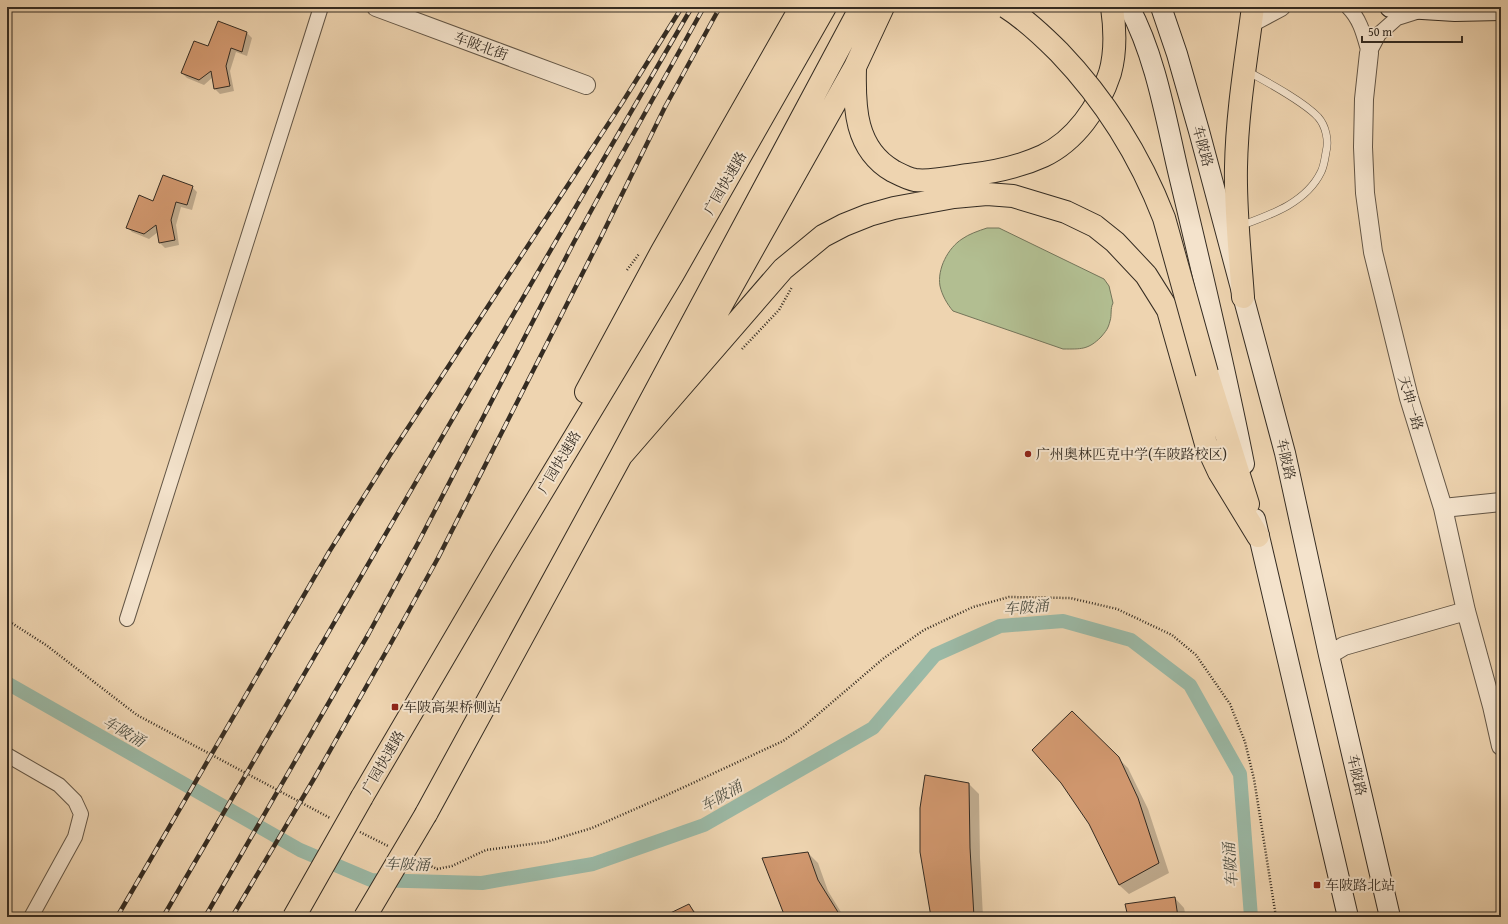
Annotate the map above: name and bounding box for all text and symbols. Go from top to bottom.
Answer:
scale bar [1362,18,1462,44]
text: 50 m [1368,23,1392,40]
street label: 车陂北街 [451,27,511,65]
street label: 车陂路 [1188,123,1218,169]
street label: 广园快速路 [699,148,751,218]
street label: 天坤一路 [1394,373,1428,433]
street label: 广园快速路 [532,427,586,497]
street label: 车陂路 [1272,436,1300,482]
place label: 广州奥林匹克中学(车陂路校区) [1036,444,1227,464]
marker: 广州奥林匹克中学(车陂路校区) [1023,449,1033,459]
water label: 车陂涌 [1003,594,1051,619]
place label: 车陂高架桥侧站 [403,697,501,717]
marker: 车陂高架桥侧站 [390,702,400,712]
water label: 车陂涌 [99,711,150,752]
street label: 广园快速路 [357,727,409,797]
street label: 车陂路 [1343,752,1371,798]
water label: 车陂涌 [696,775,747,816]
water label: 车陂涌 [1218,840,1242,888]
water label: 车陂涌 [384,853,432,875]
place label: 车陂路北站 [1325,875,1395,895]
marker: 车陂路北站 [1312,880,1322,890]

